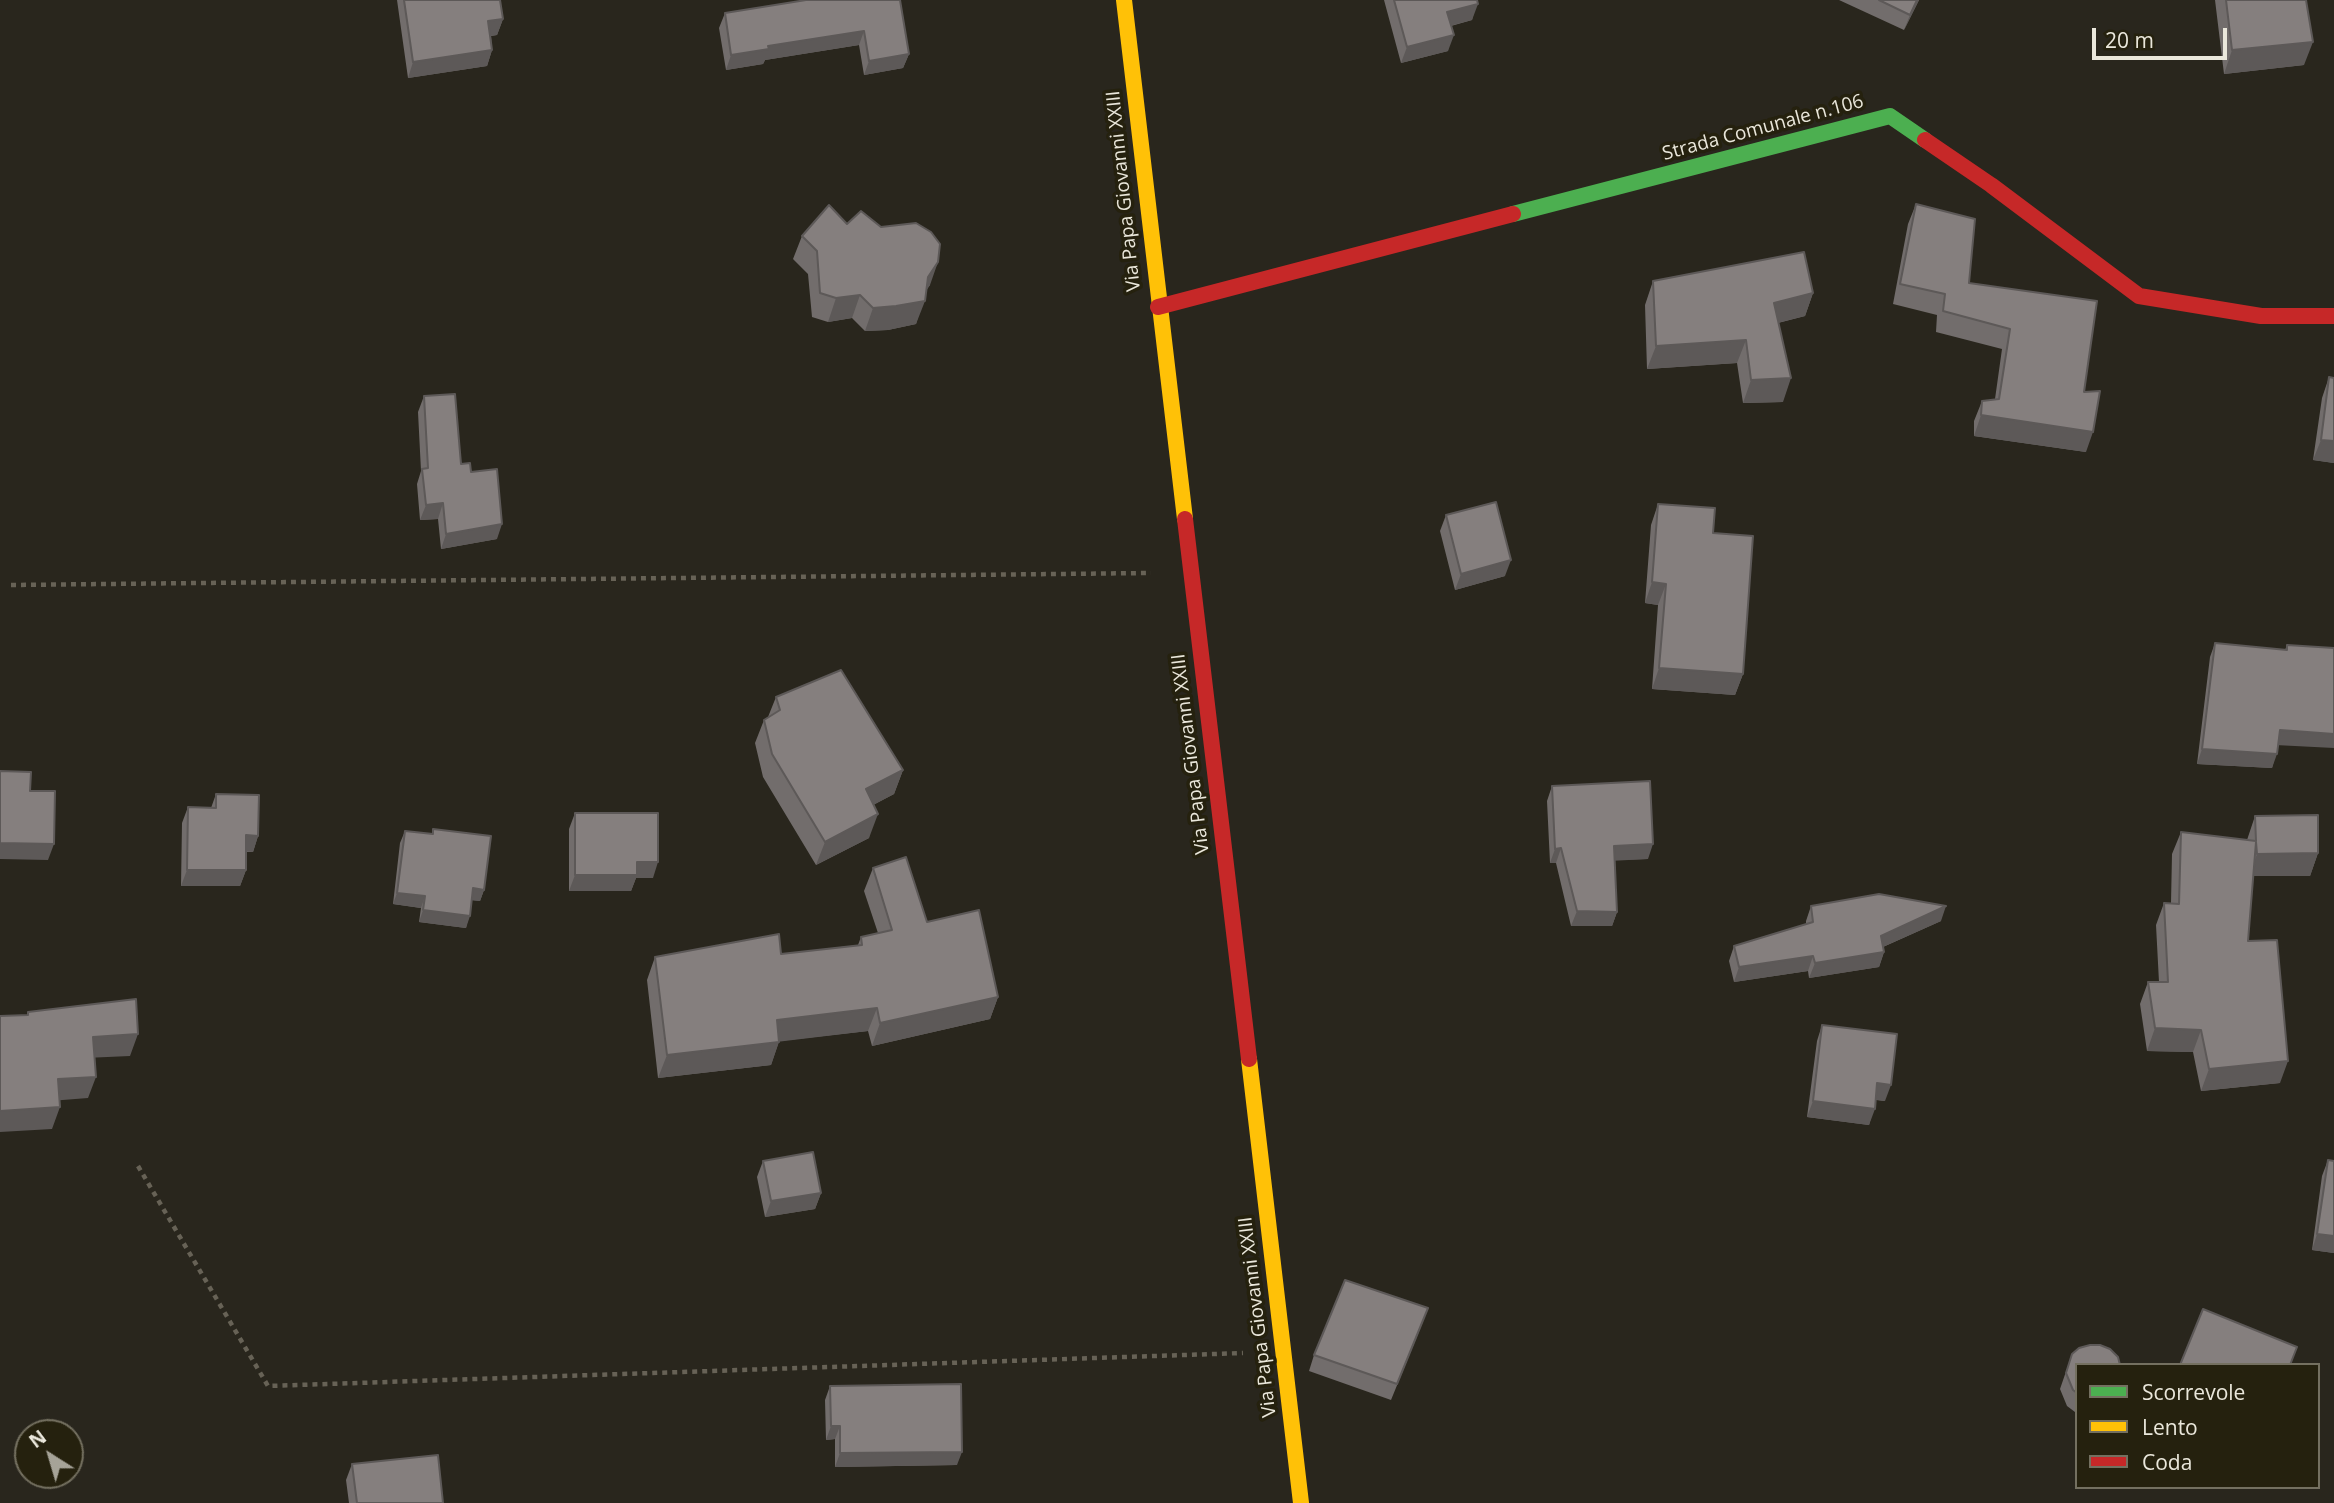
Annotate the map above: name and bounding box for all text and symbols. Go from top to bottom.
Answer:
scale bar [2096,14,2231,58]
text: 20 m [2105,26,2154,54]
street label: Via Papa Giovanni XXIII [1102,90,1146,292]
street label: Strada Comunale n.106 [1660,90,1866,166]
street label: Via Papa Giovanni XXIII [1167,653,1215,855]
street label: Via Papa Giovanni XXIII [1234,1216,1282,1418]
legend [2075,1363,2320,1489]
text: Scorrevole [2142,1378,2245,1406]
text: Lento [2142,1413,2198,1441]
north arrow [14,1419,84,1489]
text: N [24,1424,52,1454]
text: Coda [2142,1448,2192,1476]

